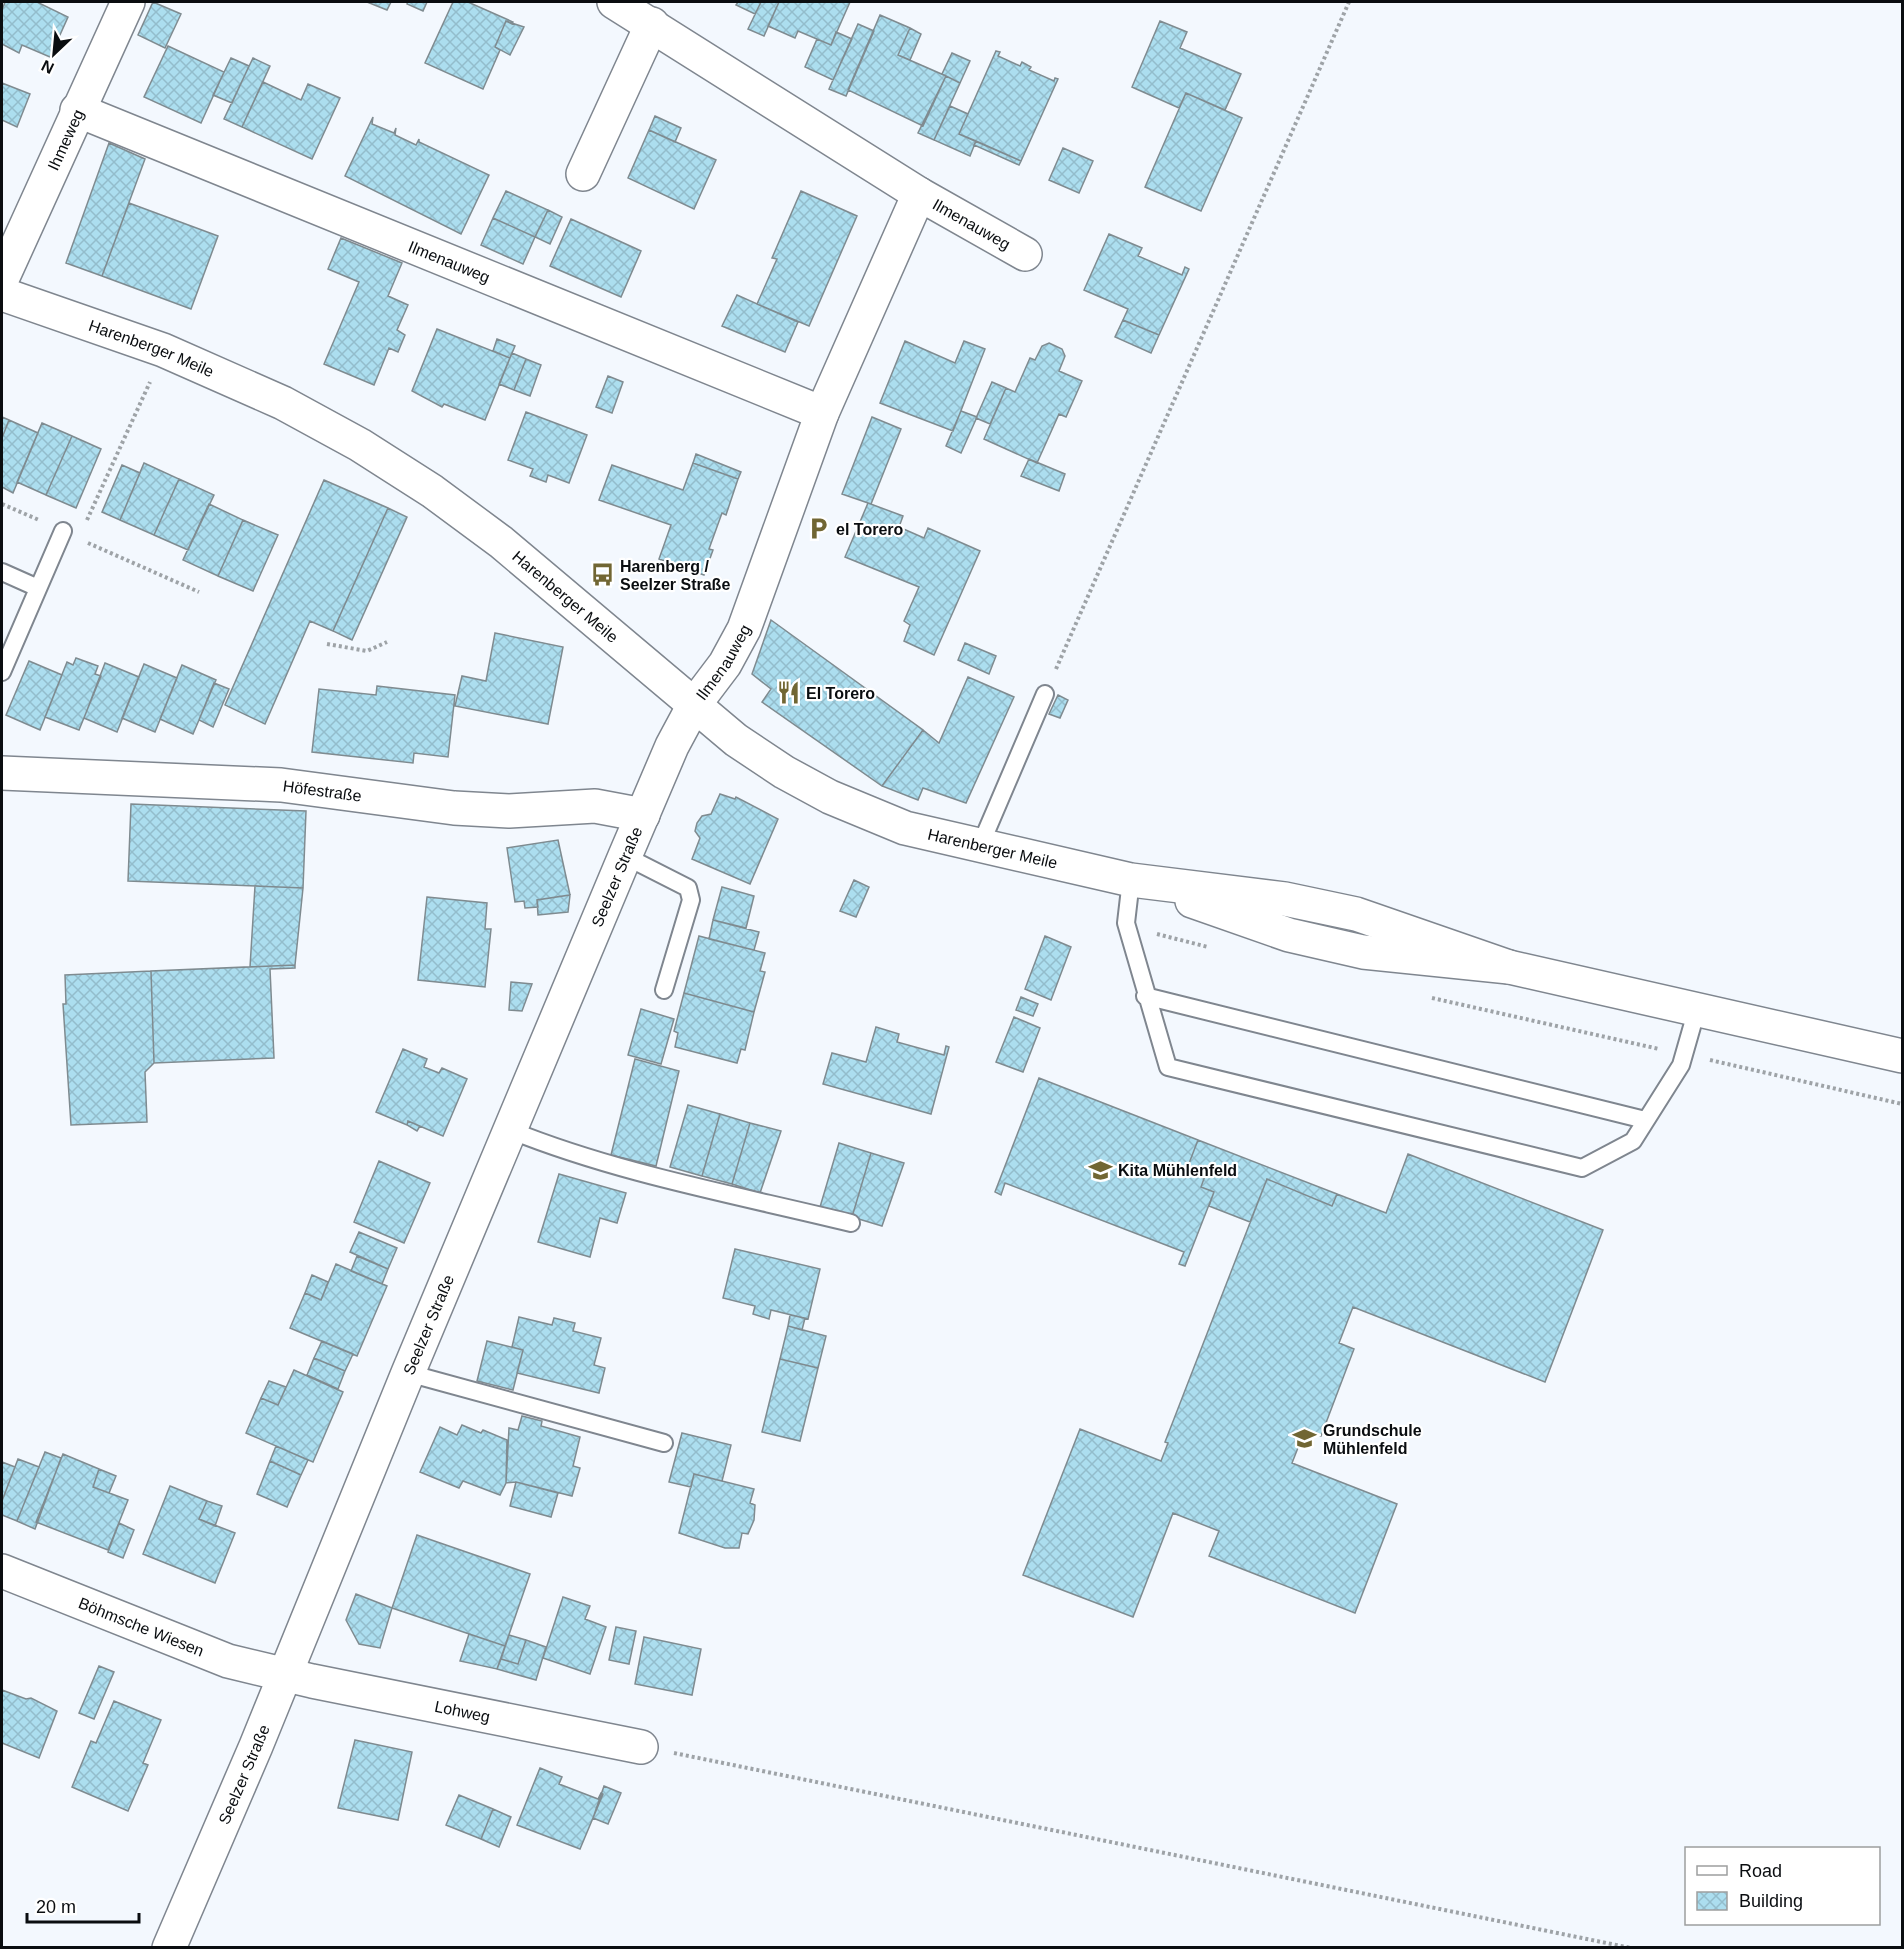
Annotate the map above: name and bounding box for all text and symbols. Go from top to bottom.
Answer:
north arrow [24,24,84,84]
text: N [39,57,57,77]
street label: Ihmeweg [44,107,87,173]
street label: Ilmenauweg [930,195,1013,253]
street label: Ilmenauweg [406,237,493,286]
street label: Harenberger Meile [87,316,217,380]
parking icon: el Torero [805,516,831,542]
place label: el Torero [836,521,904,538]
street label: Harenberger Meile [509,547,622,646]
place label: Harenberg / Seelzer Straße [620,558,730,593]
bus stop icon: Harenberg / Seelzer Straße [589,562,615,588]
street label: Ilmenauweg [693,621,753,703]
restaurant icon: El Torero [775,680,801,706]
place label: El Torero [806,685,875,702]
street label: Höfestraße [282,777,363,804]
street label: Seelzer Straße [588,824,645,929]
street label: Harenberger Meile [926,825,1059,871]
school or university icon: Kita Mühlenfeld [1087,1157,1113,1183]
place label: Kita Mühlenfeld [1118,1162,1237,1179]
street label: Seelzer Straße [400,1272,457,1377]
place label: Grundschule Mühlenfeld [1323,1422,1422,1457]
school or university icon: Grundschule Mühlenfeld [1292,1426,1318,1452]
street label: Böhmsche Wiesen [76,1594,207,1659]
street label: Lohweg [433,1697,492,1725]
street label: Seelzer Straße [215,1722,272,1827]
legend [1685,1847,1880,1925]
text: Road [1739,1861,1782,1881]
scale bar [27,1886,140,1924]
text: Building [1739,1891,1803,1911]
text: 20 m [36,1897,76,1917]

